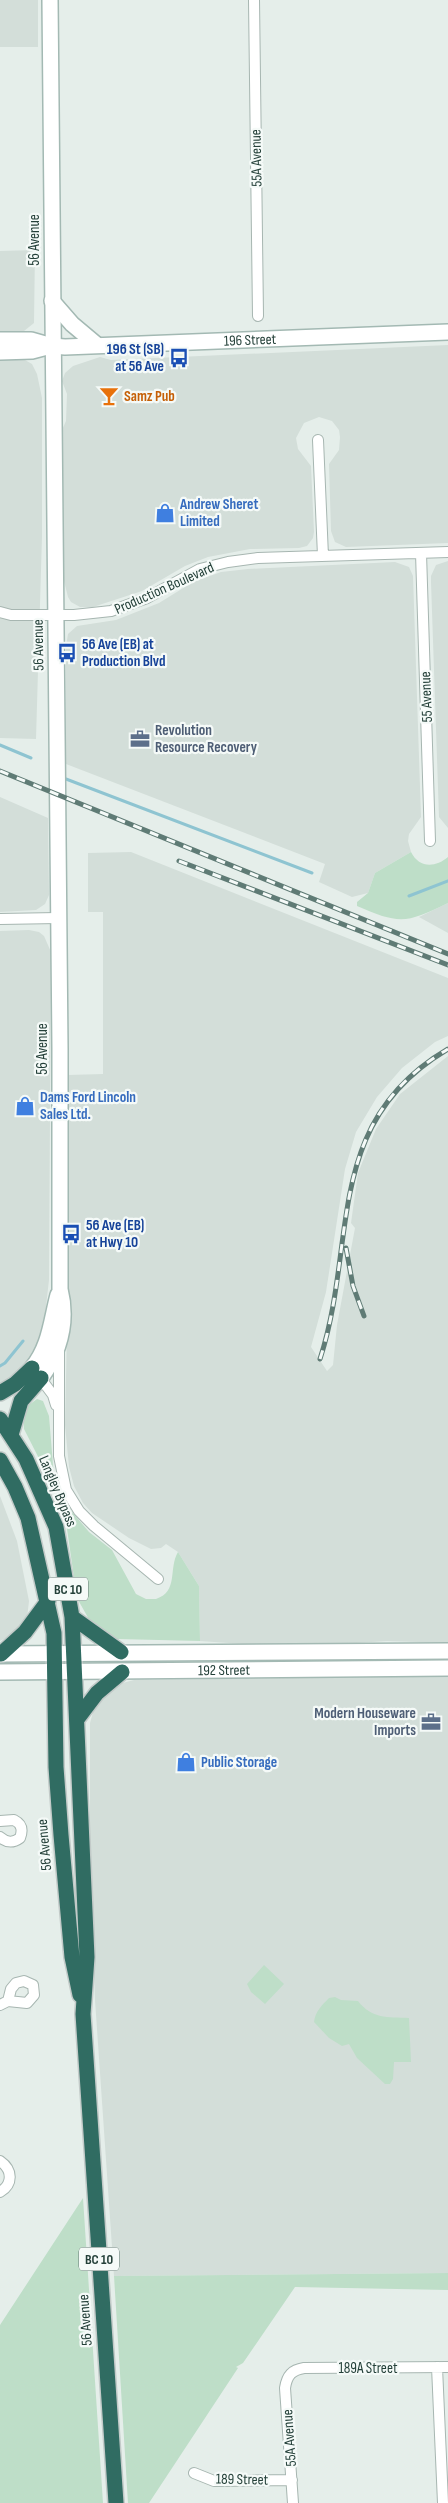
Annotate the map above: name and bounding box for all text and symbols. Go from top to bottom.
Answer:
street label: 55A Avenue [246,129,267,187]
street label: 56 Avenue [25,214,44,266]
street label: 196 Street [223,330,277,351]
place label: 196 St (SB) at 56 Ave [107,340,164,376]
bus stop icon: 196 St (SB) at 56 Ave [168,347,190,369]
bar icon: Samz Pub [98,385,120,407]
place label: Samz Pub [124,387,175,406]
place label: Andrew Sheret Limited [179,495,258,531]
shop icon: Andrew Sheret Limited [154,502,176,524]
street label: Production Boulevard [111,558,217,619]
street label: 56 Avenue [29,619,48,671]
place label: 56 Ave (EB) at Production Blvd [82,635,166,671]
bus stop icon: 56 Ave (EB) at Production Blvd [56,642,78,664]
street label: 55 Avenue [416,671,437,723]
place label: Revolution Resource Recovery [155,721,258,757]
office icon: Revolution Resource Recovery [129,728,151,750]
street label: 56 Avenue [33,1023,52,1075]
place label: Dams Ford Lincoln Sales Ltd. [40,1088,136,1124]
shop icon: Dams Ford Lincoln Sales Ltd. [14,1095,36,1117]
place label: 56 Ave (EB) at Hwy 10 [86,1216,144,1252]
bus stop icon: 56 Ave (EB) at Hwy 10 [60,1223,82,1245]
street label: Langley Bypass [34,1453,81,1530]
road number: BC 10 [48,1578,88,1600]
street label: 192 Street [198,1661,251,1680]
place label: Modern Houseware Imports [314,1704,416,1740]
office icon: Modern Houseware Imports [420,1711,442,1733]
shop icon: Public Storage [175,1751,197,1773]
place label: Public Storage [201,1753,277,1772]
street label: 56 Avenue [33,1818,56,1872]
road number: BC 10 [79,2248,119,2270]
street label: 56 Avenue [74,2294,97,2346]
street label: 189A Street [339,2359,398,2378]
street label: 55A Avenue [278,2409,301,2467]
street label: 189 Street [216,2470,269,2489]

